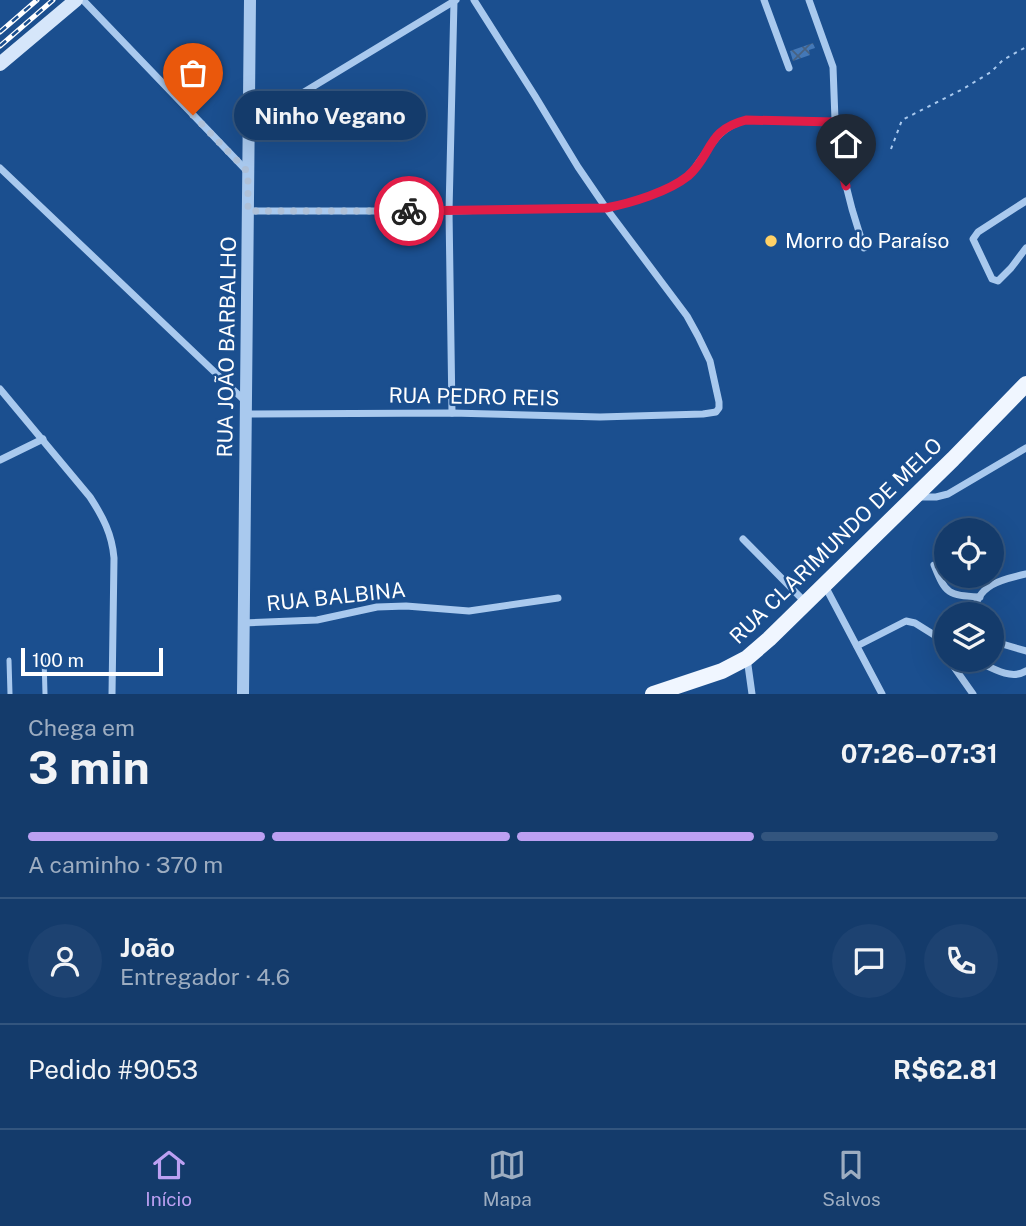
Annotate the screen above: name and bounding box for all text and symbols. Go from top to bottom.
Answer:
pin [163,43,223,115]
icon: bag [174,54,212,92]
callout: Ninho Vegano [235,90,428,140]
text: Ninho Vegano [254,102,406,129]
pin [816,114,876,186]
icon: home [827,125,865,163]
courier [374,176,444,246]
icon: bike [390,192,428,230]
place label: Morro do Paraíso [785,228,949,253]
marker: Morro do Paraíso [763,233,779,249]
street label: RUA JOÃO BARBALHO [212,236,241,458]
street label: RUA PEDRO REIS [388,383,560,410]
street label: RUA CLARIMUNDO DE MELO [724,432,947,649]
map controls [934,518,1004,672]
button: locate [934,518,1004,588]
street label: RUA BALBINA [265,577,407,616]
button: layers [934,602,1004,672]
scale bar [21,645,163,677]
text: 100 m [32,649,84,671]
text: Chega em [28,714,135,741]
text: 07:26–07:31 [841,738,998,769]
text: 3 min [28,740,150,794]
text: A caminho · 370 m [28,851,223,878]
button: person [28,924,102,998]
button: chat [832,924,906,998]
button: phone [924,924,998,998]
text: João [120,932,175,963]
text: Entregador · 4.6 [120,963,290,990]
text: Pedido #9053 [28,1054,198,1085]
text: R$62.81 [893,1054,998,1085]
tab: Início [145,1146,192,1210]
tab: Mapa [483,1146,532,1210]
tab: Salvos [822,1146,881,1210]

